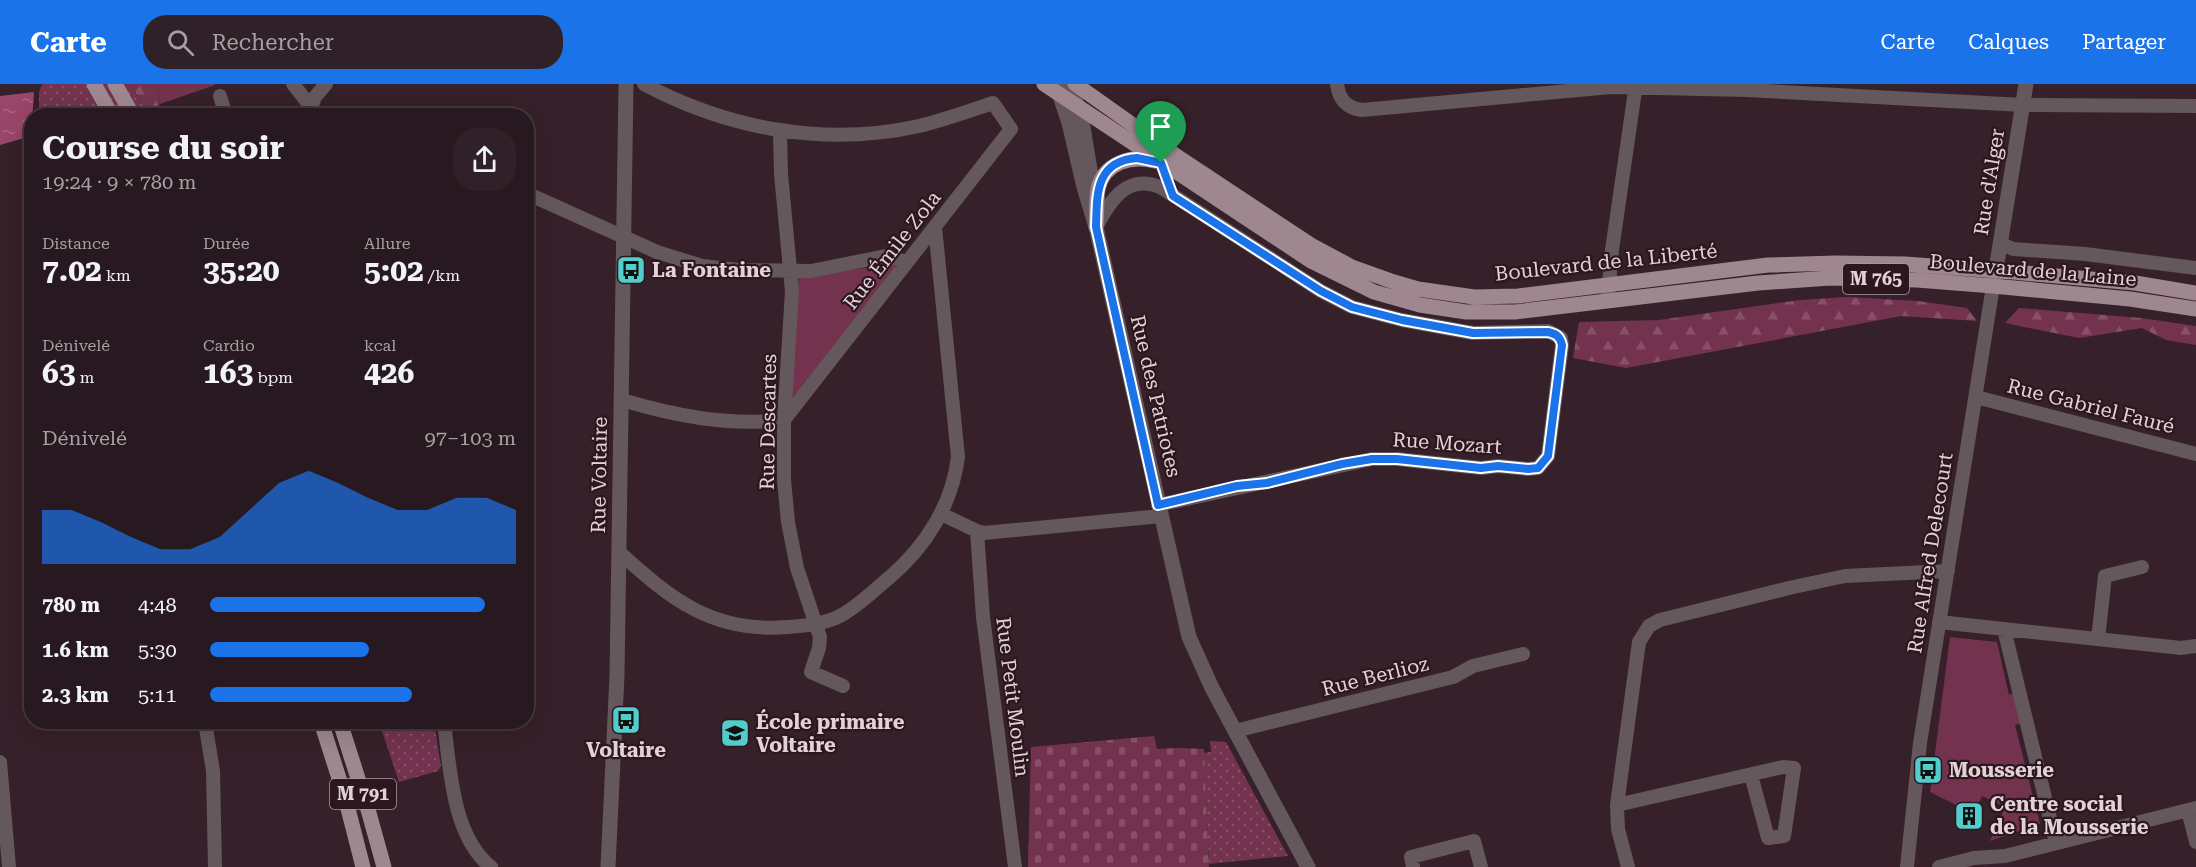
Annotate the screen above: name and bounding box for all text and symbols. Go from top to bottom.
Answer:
search box [143,15,563,69]
text: Carte [30,26,107,59]
icon: search [164,26,197,59]
text: Rechercher [212,30,334,55]
text: Carte [1881,30,1935,54]
text: Calques [1968,30,2049,54]
text: Partager [2082,30,2166,54]
pin [1135,101,1186,163]
icon: arrive [1144,110,1177,143]
street label: Rue d'Alger [1969,127,2009,237]
text: Course du soir [42,128,285,167]
button: share [453,128,516,191]
text: 19:24 · 9 × 780 m [42,170,197,194]
street label: Rue Émile Zola [838,186,946,314]
text: Distance [42,234,110,253]
text: Durée [203,234,249,253]
text: Allure [364,234,411,253]
street label: Boulevard de la Liberté [1494,238,1718,286]
street label: Boulevard de la Laine [1928,249,2138,291]
text: 7.02 [42,253,102,288]
text: 35:20 [203,253,280,288]
text: 5:02 [364,253,424,288]
bus stop icon: La Fontaine [615,254,647,286]
place label: La Fontaine [652,258,771,282]
road number: M 765 [1843,264,1909,294]
text: km [102,266,131,285]
text: /km [424,266,460,285]
street label: Rue des Patriotes [1126,313,1186,479]
text: Dénivelé [42,336,110,355]
text: Cardio [203,336,255,355]
text: kcal [364,336,396,355]
street label: Rue Descartes [755,354,781,490]
text: 63 [42,355,76,390]
text: 163 [203,355,253,390]
text: 426 [364,355,414,390]
text: m [76,368,94,387]
text: bpm [253,368,293,387]
street label: Rue Gabriel Fauré [2005,374,2177,438]
street label: Rue Voltaire [586,416,612,534]
text: Dénivelé [42,426,127,450]
text: 97–103 m [425,426,516,450]
street label: Rue Mozart [1392,427,1503,459]
street label: Rue Alfred Delecourt [1902,450,1958,655]
text: 780 m [42,593,100,617]
text: 4:48 [138,593,177,617]
street label: Rue Petit Moulin [991,616,1035,778]
text: 1.6 km [42,638,109,662]
text: 5:30 [138,638,177,662]
street label: Rue Berlioz [1319,651,1431,701]
text: 2.3 km [42,683,109,707]
text: 5:11 [138,683,177,707]
bus stop icon: Voltaire [610,704,642,736]
place label: École primaire Voltaire [756,709,905,757]
school or university icon: École primaire Voltaire [719,717,751,749]
place label: Voltaire [586,738,666,762]
bus stop icon: Mousserie [1912,754,1944,786]
place label: Mousserie [1949,758,2054,782]
road number: M 791 [330,779,396,809]
place label: Centre social de la Mousserie [1990,792,2149,839]
building icon: Centre social de la Mousserie [1953,800,1985,832]

